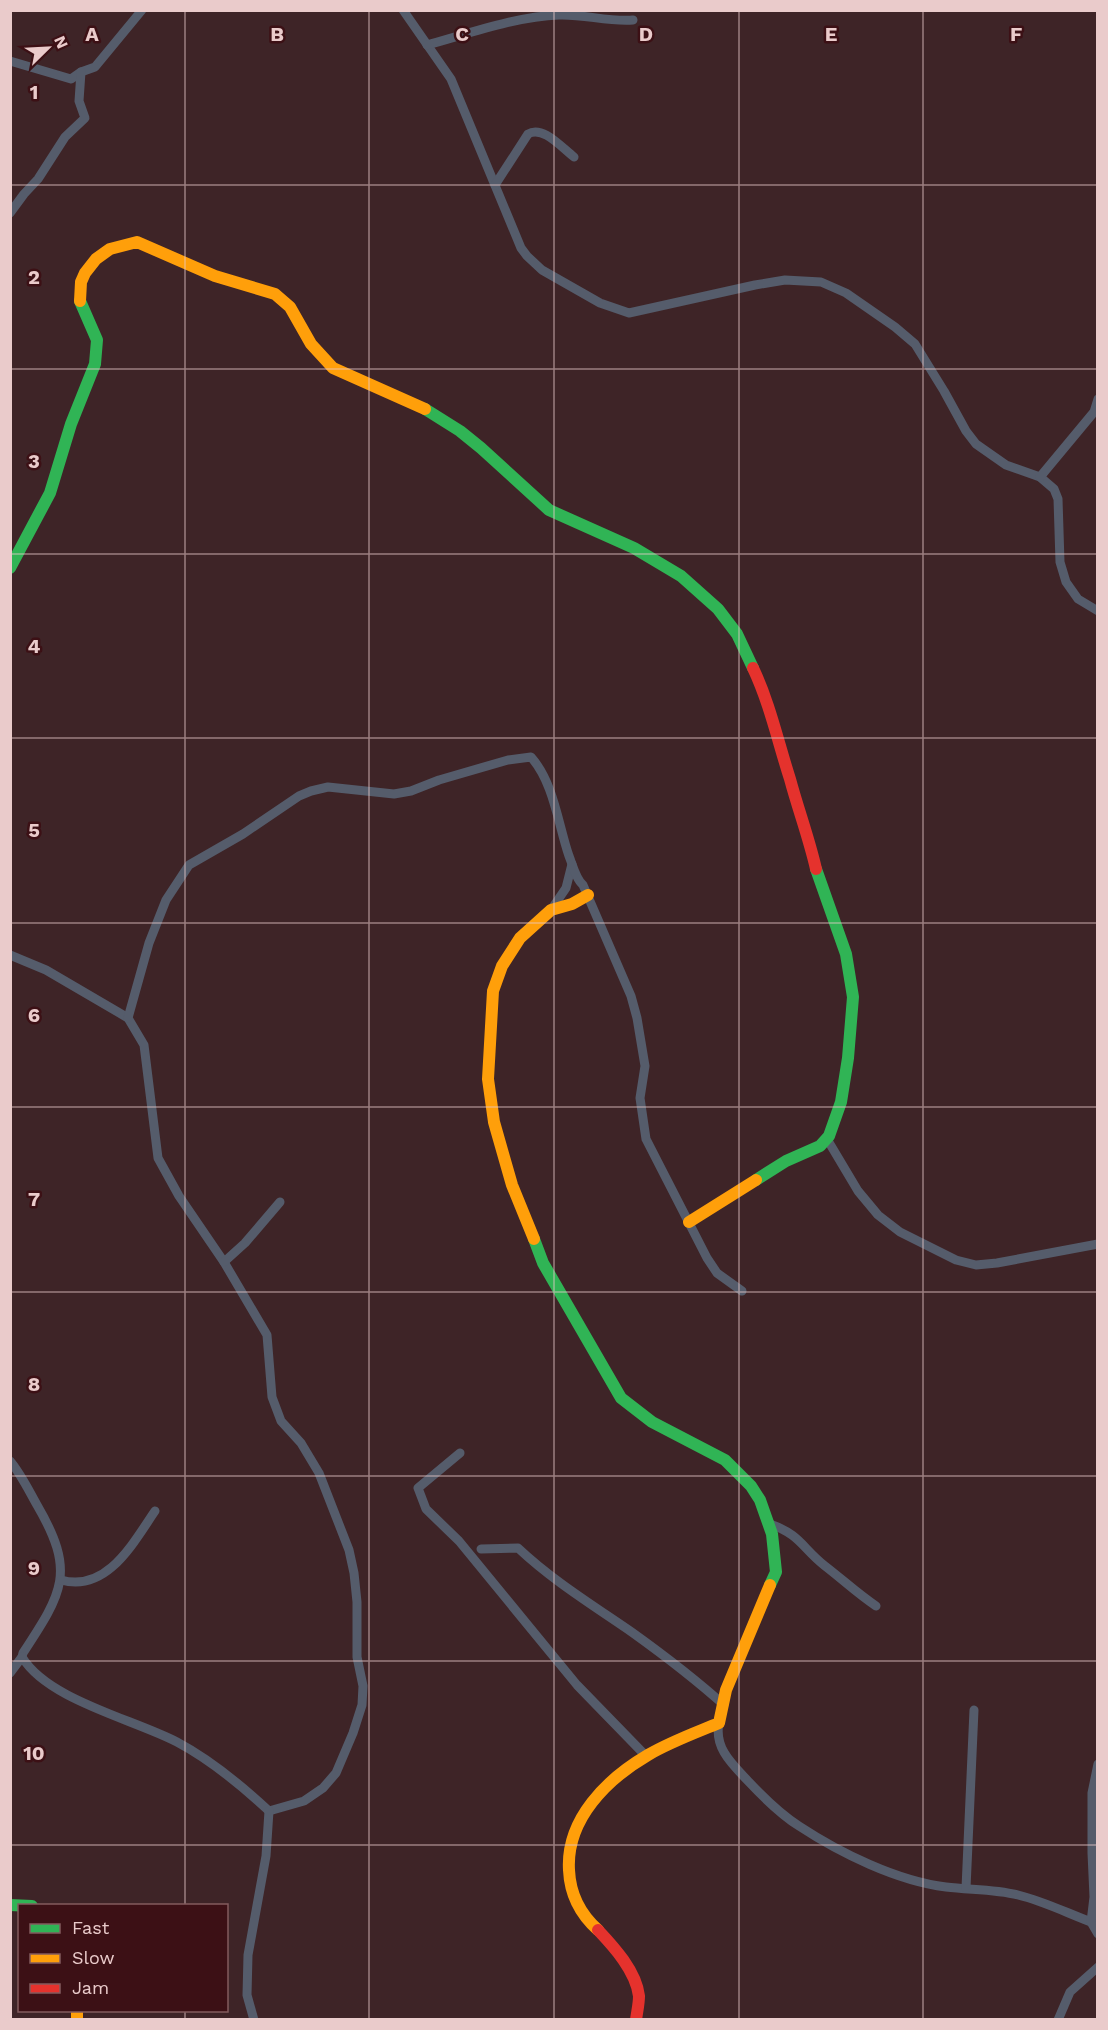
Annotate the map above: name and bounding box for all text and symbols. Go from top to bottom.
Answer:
north arrow [18,18,78,78]
text: A [85,22,99,46]
text: B [270,22,284,46]
text: C [455,22,469,46]
text: D [639,22,653,46]
text: E [825,22,837,46]
text: F [1010,22,1022,46]
text: N [50,33,72,51]
text: 1 [30,80,38,104]
text: 2 [28,265,40,289]
text: 3 [28,449,40,473]
text: 4 [28,634,41,658]
text: 5 [28,818,40,842]
text: 6 [28,1003,40,1027]
text: 7 [28,1187,40,1211]
text: 8 [28,1372,40,1396]
text: 9 [28,1556,40,1580]
text: 10 [23,1741,45,1765]
legend [18,1904,228,2012]
text: Fast [72,1917,110,1938]
text: Slow [72,1947,115,1968]
text: Jam [72,1977,109,1998]

